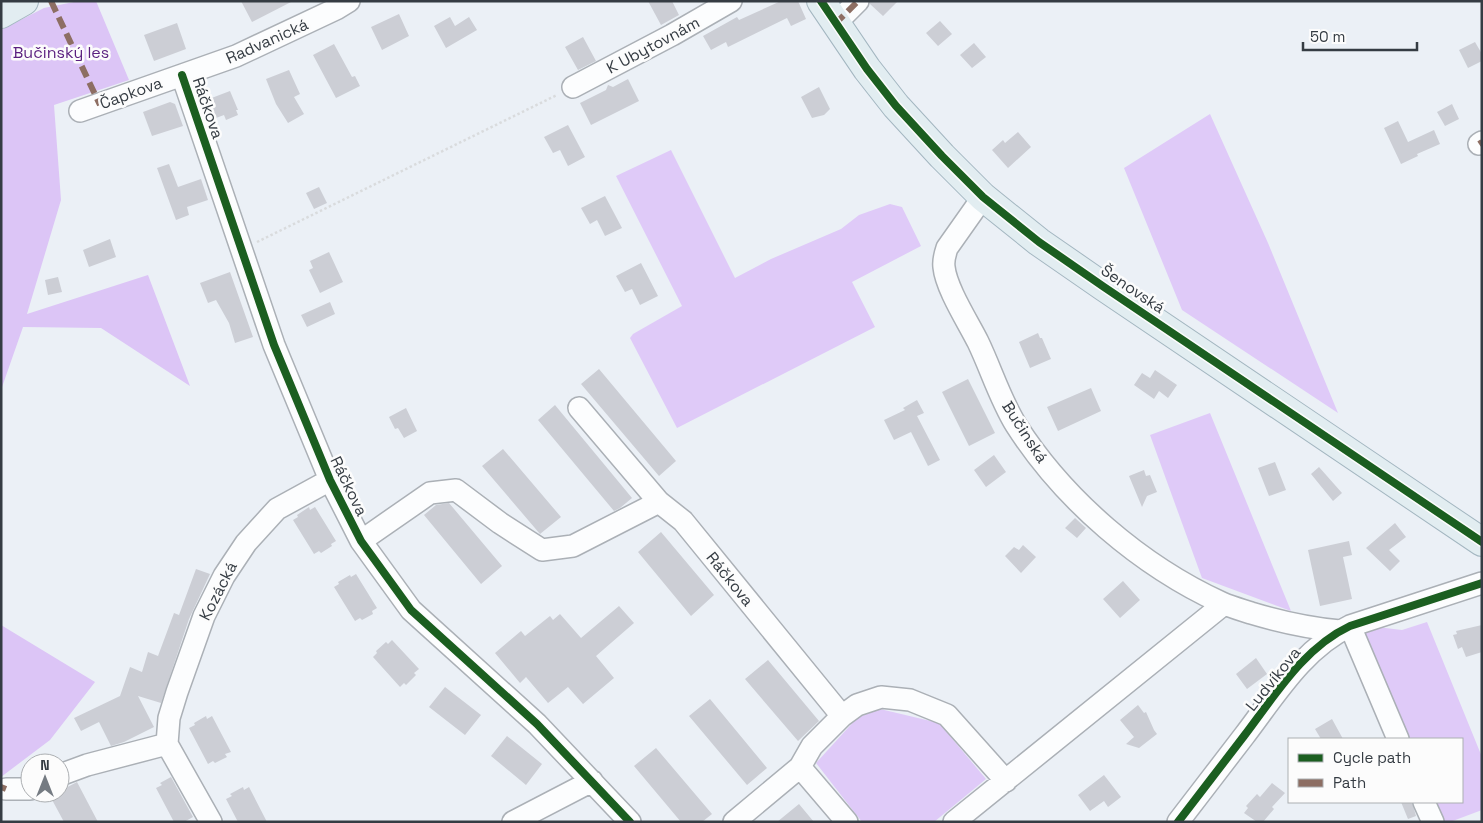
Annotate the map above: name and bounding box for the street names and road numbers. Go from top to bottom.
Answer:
street label: K Ubytovnám [603,12,703,78]
street label: Radvanická [223,14,311,68]
street label: Čapkova [97,72,165,114]
street label: Ráčkova [188,74,228,142]
street label: Šenovská [1097,260,1169,318]
street label: Bučinská [997,397,1053,467]
street label: Ráčkova [326,453,372,519]
street label: Ráčkova [702,548,758,610]
street label: Kozácká [194,558,242,624]
street label: Ludvíkova [1241,643,1305,715]

